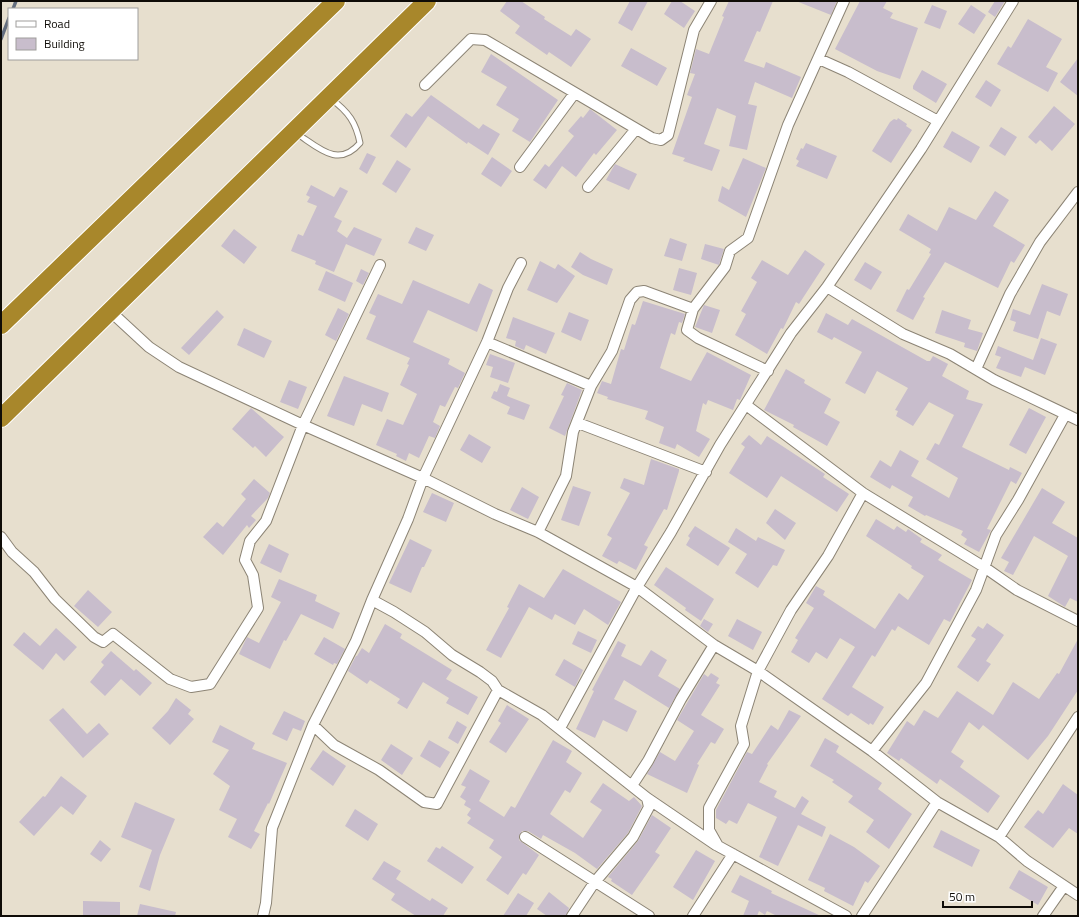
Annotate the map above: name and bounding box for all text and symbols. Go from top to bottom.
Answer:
legend [8,8,138,60]
text: Road [44,14,70,33]
text: Building [44,34,85,53]
scale bar [943,883,1032,909]
text: 50 m [949,887,975,906]

